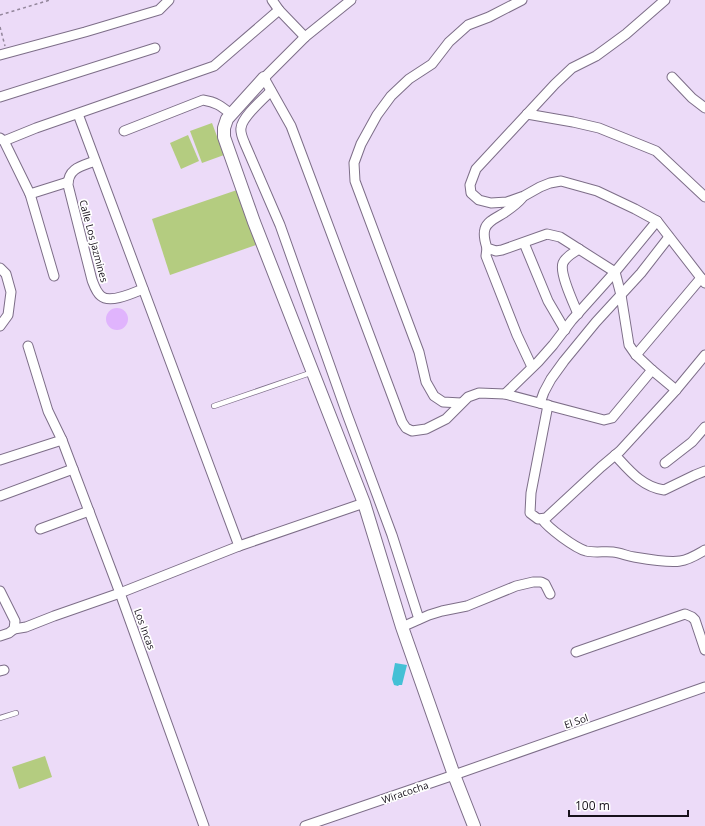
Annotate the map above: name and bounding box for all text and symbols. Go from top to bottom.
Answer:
street label: Calle Los Jazmines [76,198,112,284]
street label: Los Incas [131,607,159,652]
street label: El Sol [562,710,590,732]
street label: Wiracocha [380,777,430,807]
scale bar [569,792,688,818]
text: 100 m [575,797,610,814]

